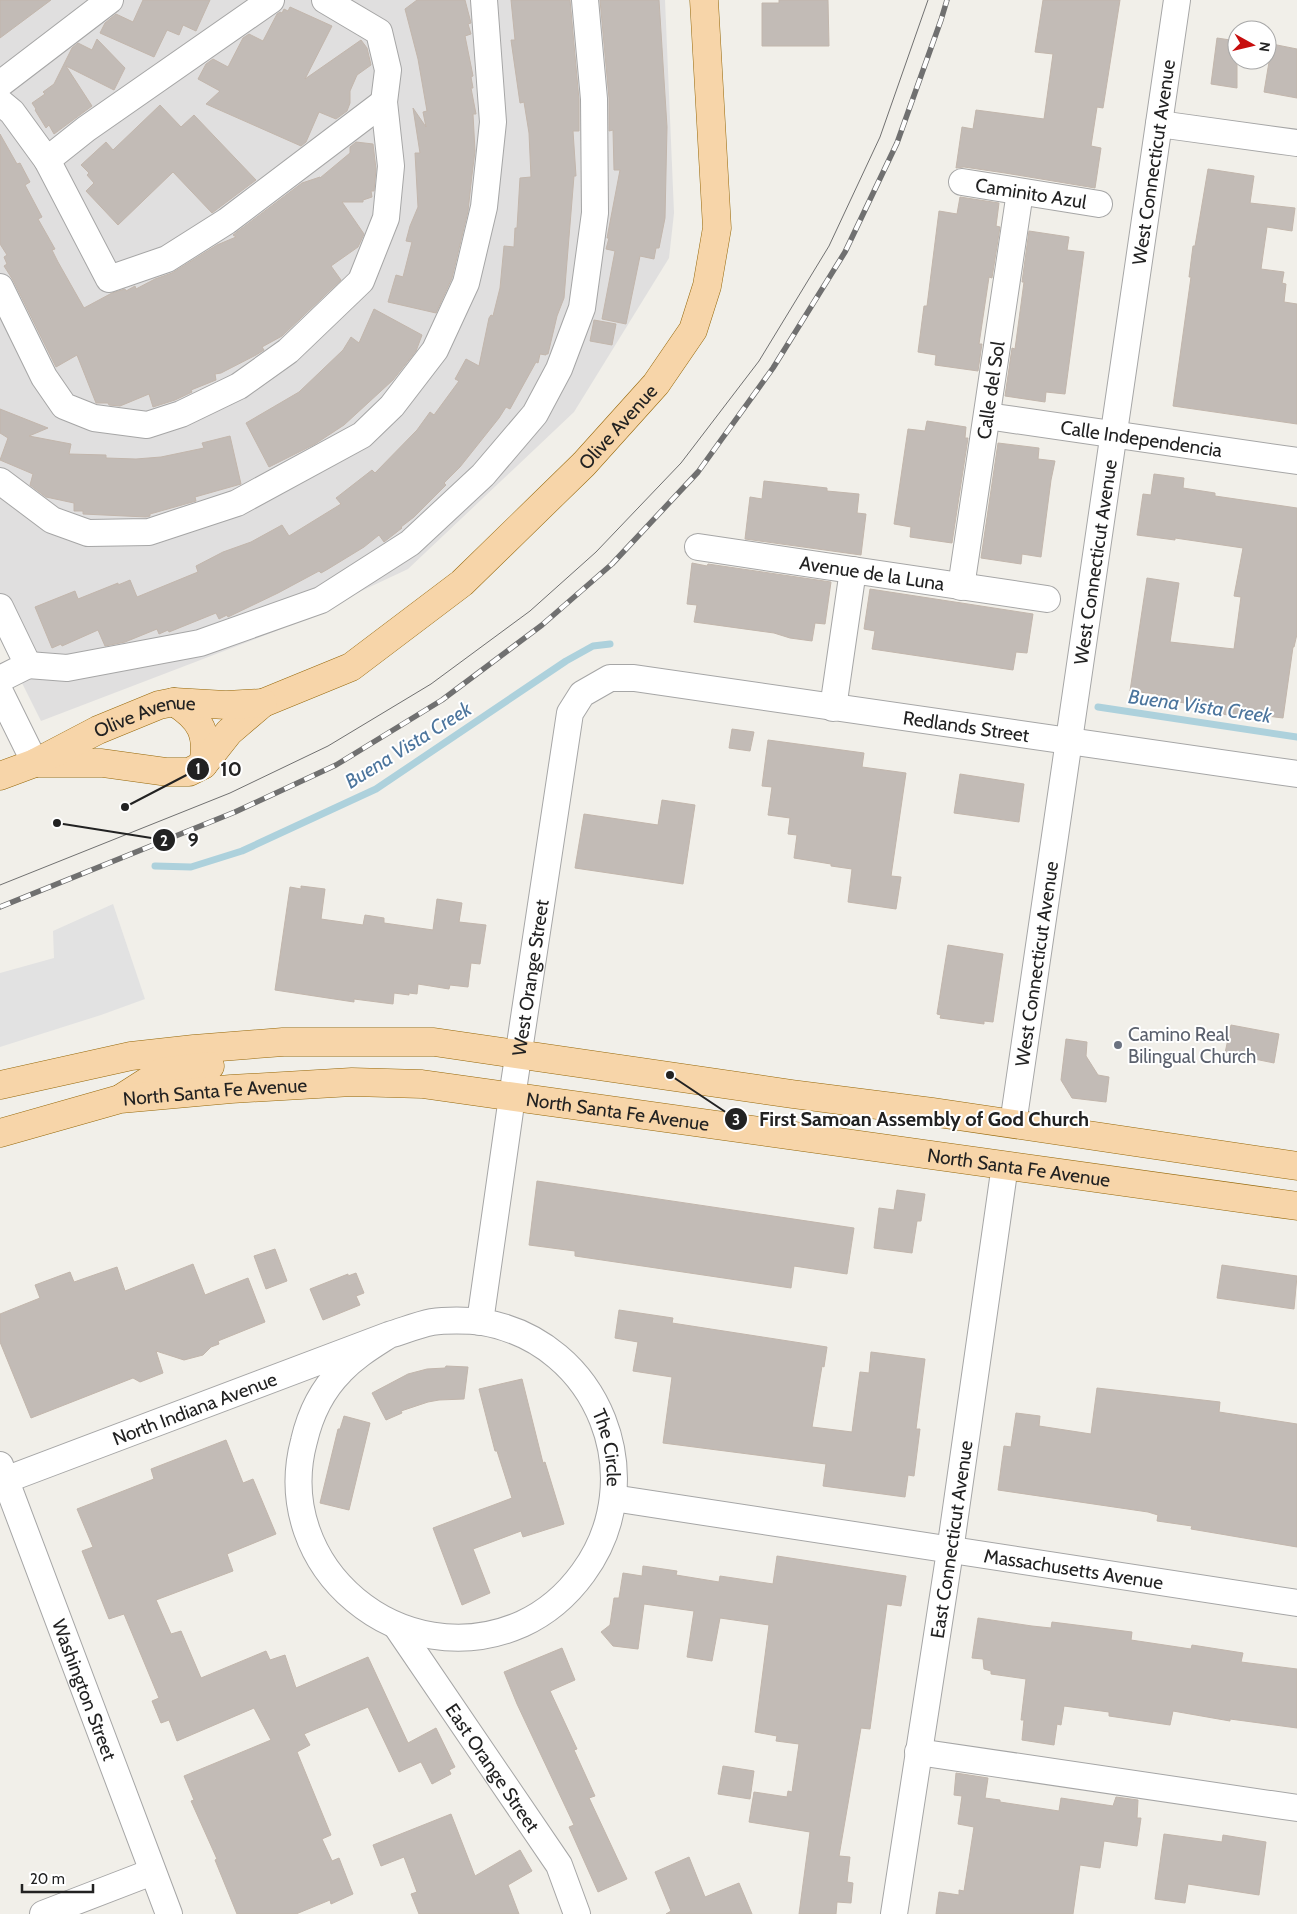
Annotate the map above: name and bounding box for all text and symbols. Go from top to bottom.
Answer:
north arrow [1227,20,1277,70]
text: N [1255,41,1274,53]
street label: West Connecticut Avenue [1127,58,1180,266]
street label: Caminito Azul [974,173,1089,213]
street label: Calle del Sol [972,339,1009,441]
street label: Olive Avenue [573,379,662,474]
street label: Calle Independencia [1059,415,1224,461]
street label: West Connecticut Avenue [1069,458,1121,666]
street label: Avenue de la Luna [798,551,946,595]
water label: Buena Vista Creek [1127,684,1275,728]
street label: Olive Avenue [90,690,196,742]
water label: Buena Vista Creek [340,696,477,793]
street label: Redlands Street [902,706,1031,747]
callout: 10 [185,751,252,786]
text: 10 [220,757,242,781]
text: 1 [195,760,201,778]
callout: 9 [152,823,208,858]
text: 9 [187,828,199,852]
text: 2 [160,832,168,850]
street label: West Connecticut Avenue [1010,859,1063,1068]
street label: West Orange Street [507,897,553,1057]
place label: Camino Real Bilingual Church [1128,1023,1256,1068]
marker: Camino Real Bilingual Church [1112,1039,1124,1051]
street label: North Santa Fe Avenue [122,1073,308,1110]
street label: North Santa Fe Avenue [525,1087,711,1135]
callout: First Samoan Assembly of God Church [724,1102,1099,1137]
text: First Samoan Assembly of God Church [759,1107,1089,1131]
text: 3 [732,1111,740,1129]
street label: North Santa Fe Avenue [926,1143,1112,1191]
street label: North Indiana Avenue [109,1367,280,1450]
street label: The Circle [588,1405,625,1487]
street label: East Connecticut Avenue [925,1439,977,1640]
street label: Massachusetts Avenue [982,1544,1165,1594]
street label: Washington Street [48,1616,122,1764]
street label: East Orange Street [441,1699,545,1837]
scale bar [22,1862,94,1894]
text: 20 m [30,1870,65,1888]

